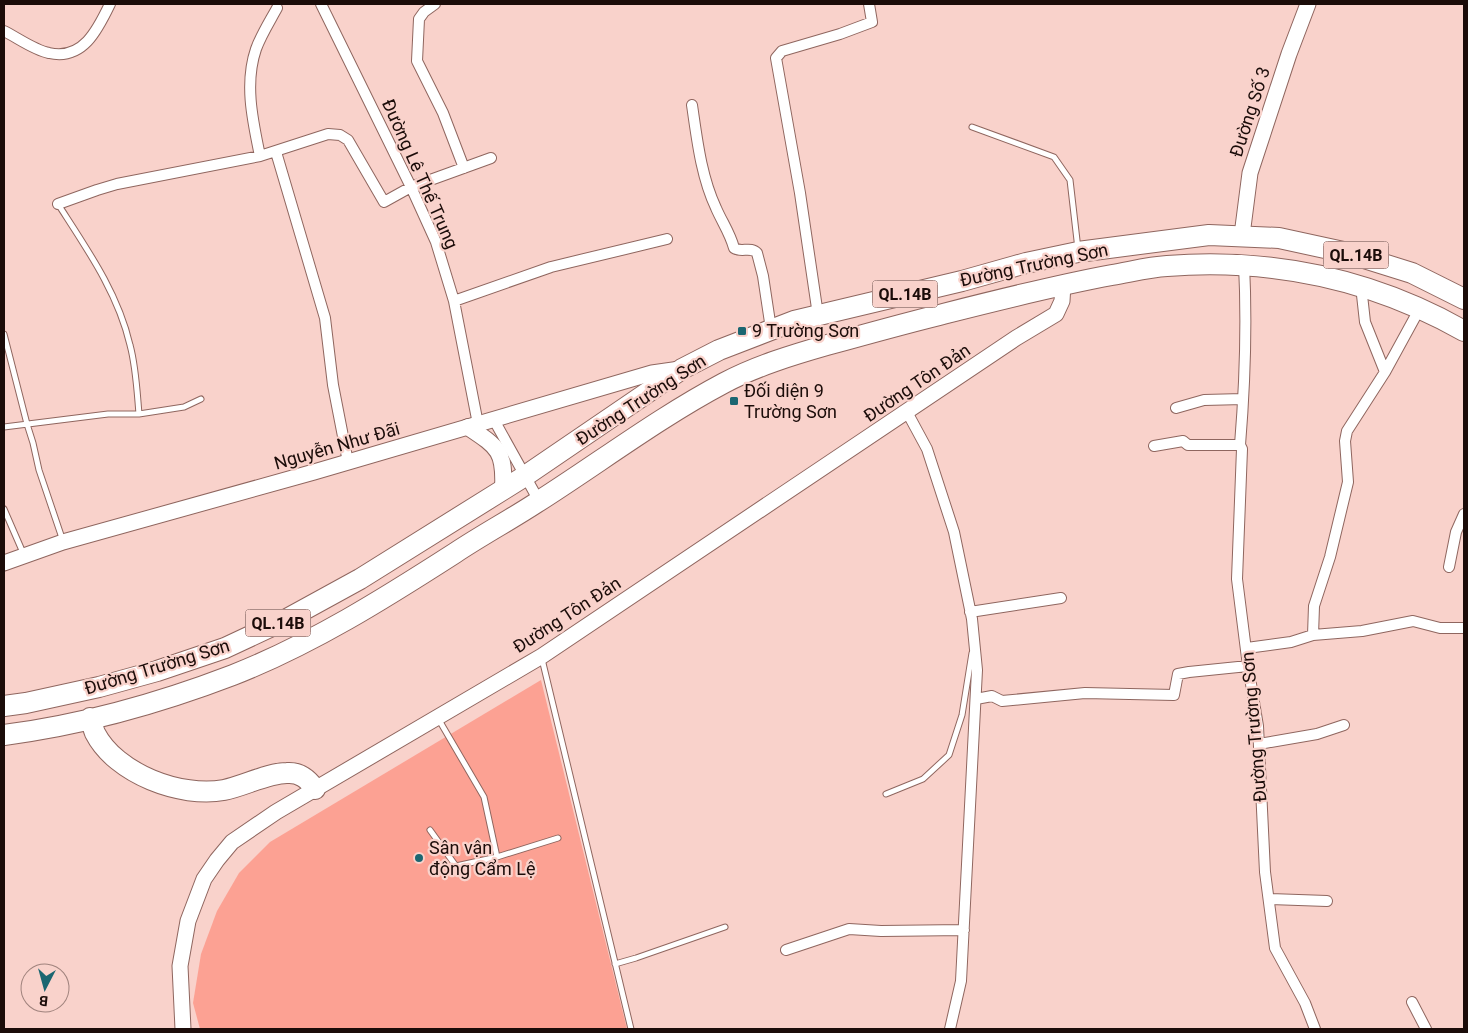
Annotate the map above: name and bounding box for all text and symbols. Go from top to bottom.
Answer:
street label: Đường Số 3 [1225,64,1274,160]
street label: Đường Lê Thế Trung [378,96,463,252]
street label: Đường Trường Sơn [958,239,1110,290]
road number: QL.14B [1324,242,1388,268]
road number: QL.14B [872,280,938,308]
place label: 9 Trường Sơn [752,320,859,341]
marker: 9 Trường Sơn [736,325,748,337]
street label: Đường Tôn Đản [859,339,974,426]
street label: Đường Trường Sơn [572,350,710,449]
place label: Đối diện 9 Trường Sơn [744,380,837,422]
marker: Đối diện 9 Trường Sơn [728,395,740,407]
street label: Nguyễn Như Đãi [272,418,402,474]
street label: Đường Tôn Đản [509,572,624,657]
road number: QL.14B [246,610,310,636]
street label: Đường Trường Sơn [82,634,232,699]
street label: Đường Trường Sơn [1236,651,1271,803]
place label: Sân vận động Cẩm Lệ [429,837,536,879]
marker: Sân vận động Cẩm Lệ [413,852,425,864]
north arrow [20,963,70,1013]
text: B [38,992,49,1009]

